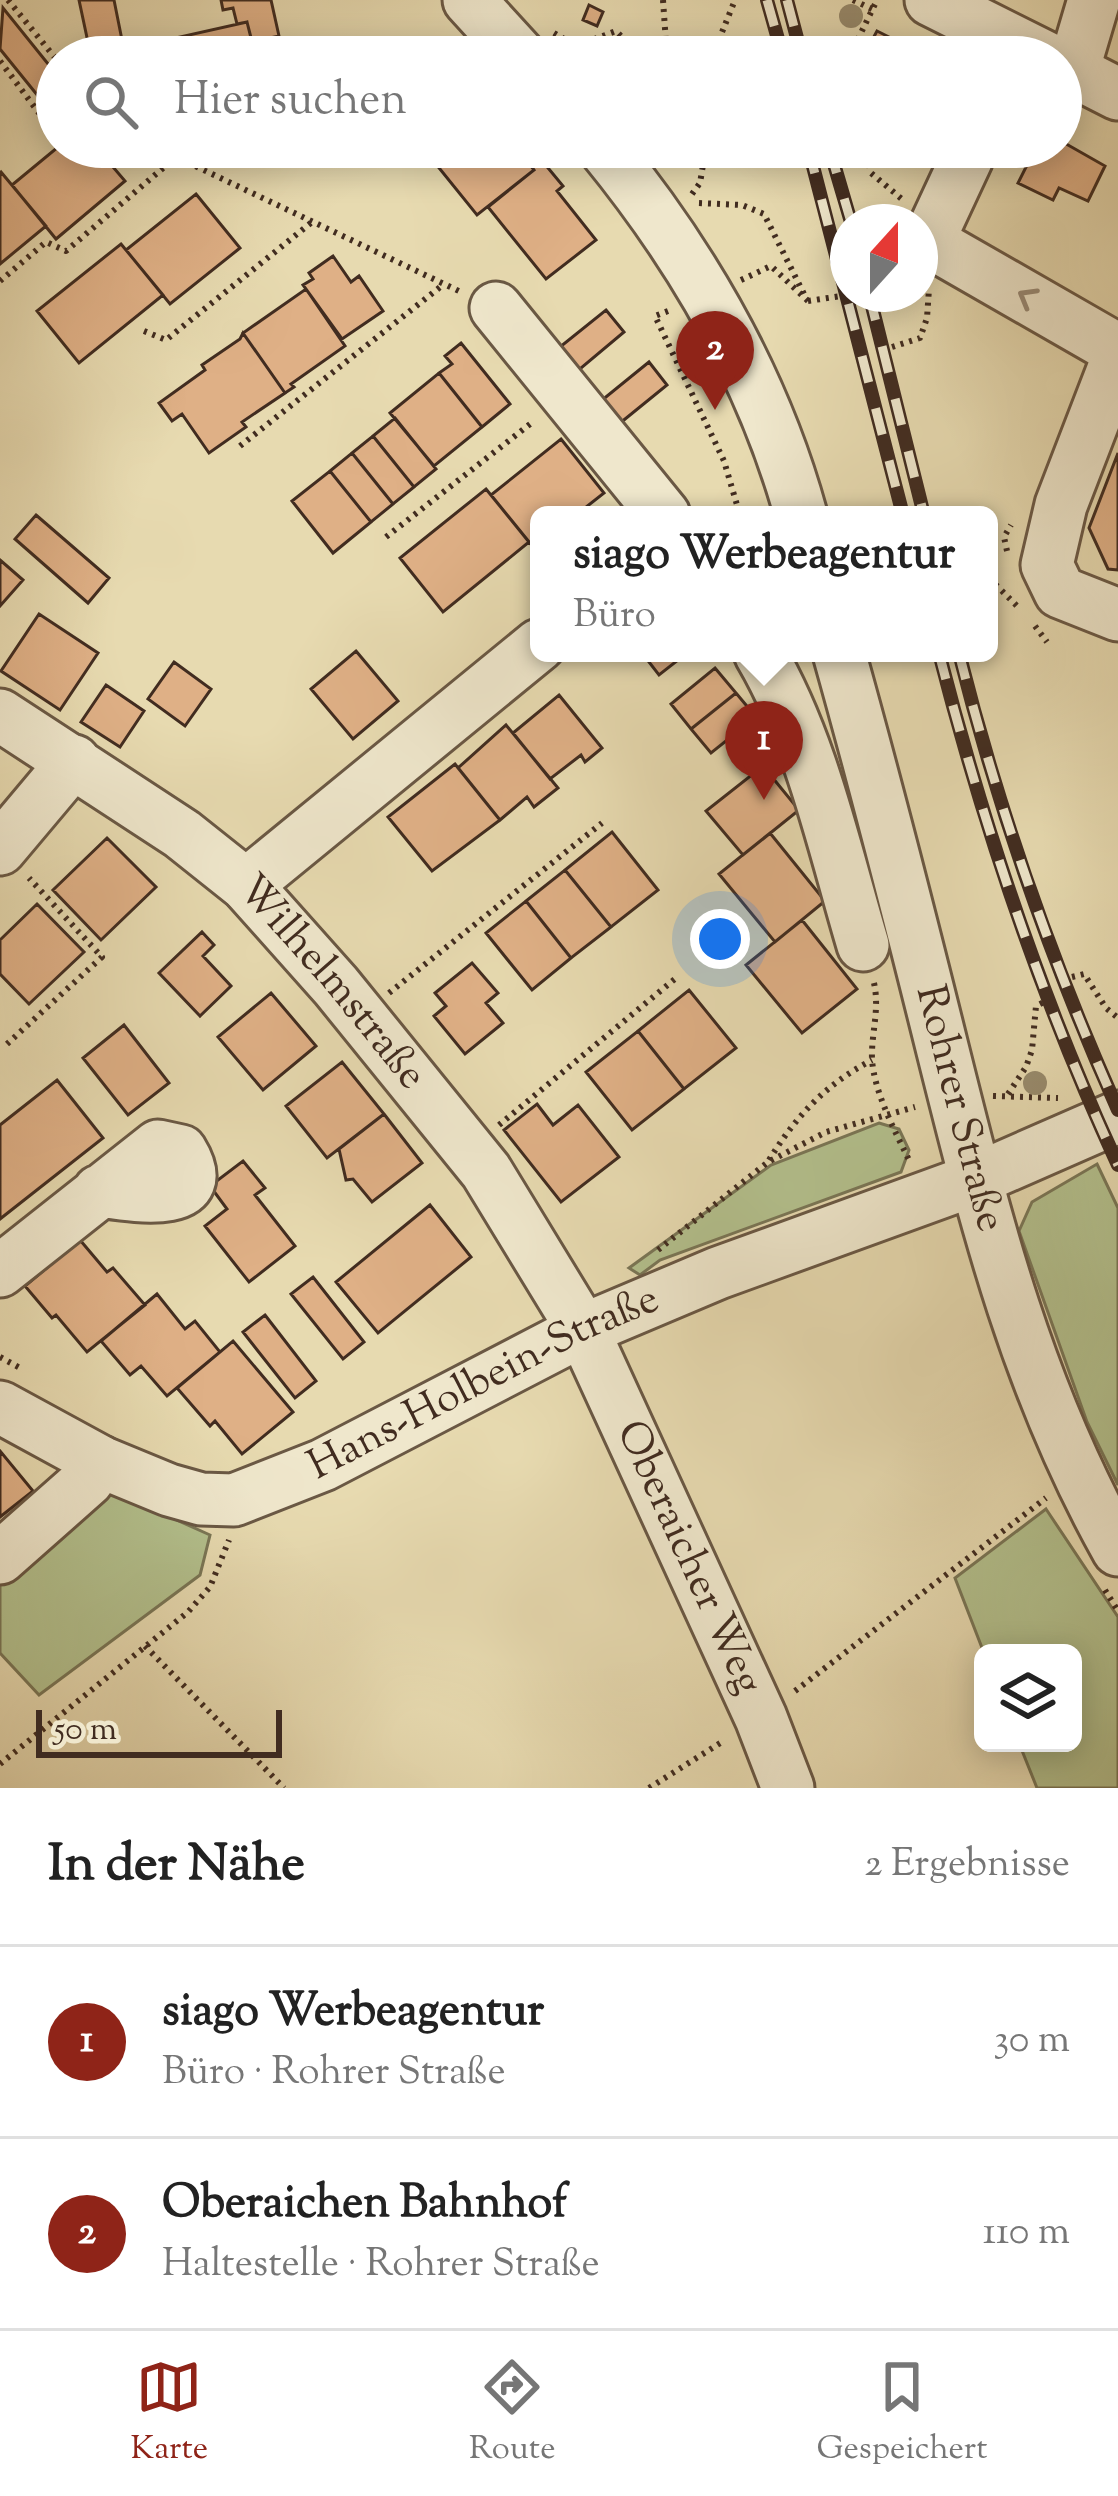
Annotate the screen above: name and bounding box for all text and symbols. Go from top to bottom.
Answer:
search box [36,36,1082,168]
icon: search [78,69,144,135]
text: Hier suchen [174,70,407,135]
north arrow [830,204,938,312]
one-way arrow [1018,289,1039,312]
pin: 2 [676,311,754,410]
popup [530,506,998,662]
text: siago Werbeagentur [573,524,955,589]
text: Büro [573,589,656,645]
pin: 1 [725,701,803,800]
street label: Wilhelmstraße [222,863,439,1104]
your location [690,909,750,969]
street label: Rohrer Straße [898,979,1019,1239]
street label: Hans-Holbein-Straße [298,1271,669,1497]
street label: Oberaicher Weg [599,1411,776,1705]
map controls [974,1644,1082,1752]
button: layers [974,1644,1082,1752]
scale bar [36,1704,282,1757]
text: 50 m [54,1707,117,1755]
text: In der Nähe [48,1830,305,1903]
text: 2 Ergebnisse [864,1838,1070,1894]
text: siago Werbeagentur [162,1981,544,2046]
text: 1 [80,2014,94,2070]
text: 30 m [993,2014,1070,2070]
text: Büro · Rohrer Straße [162,2046,506,2102]
text: Oberaichen Bahnhof [162,2173,568,2238]
text: 2 [78,2206,96,2262]
text: 110 m [983,2206,1070,2262]
text: Haltestelle · Rohrer Straße [162,2238,600,2294]
tab: Karte [130,2354,208,2474]
tab: Route [469,2354,556,2474]
tab: Gespeichert [816,2354,988,2474]

